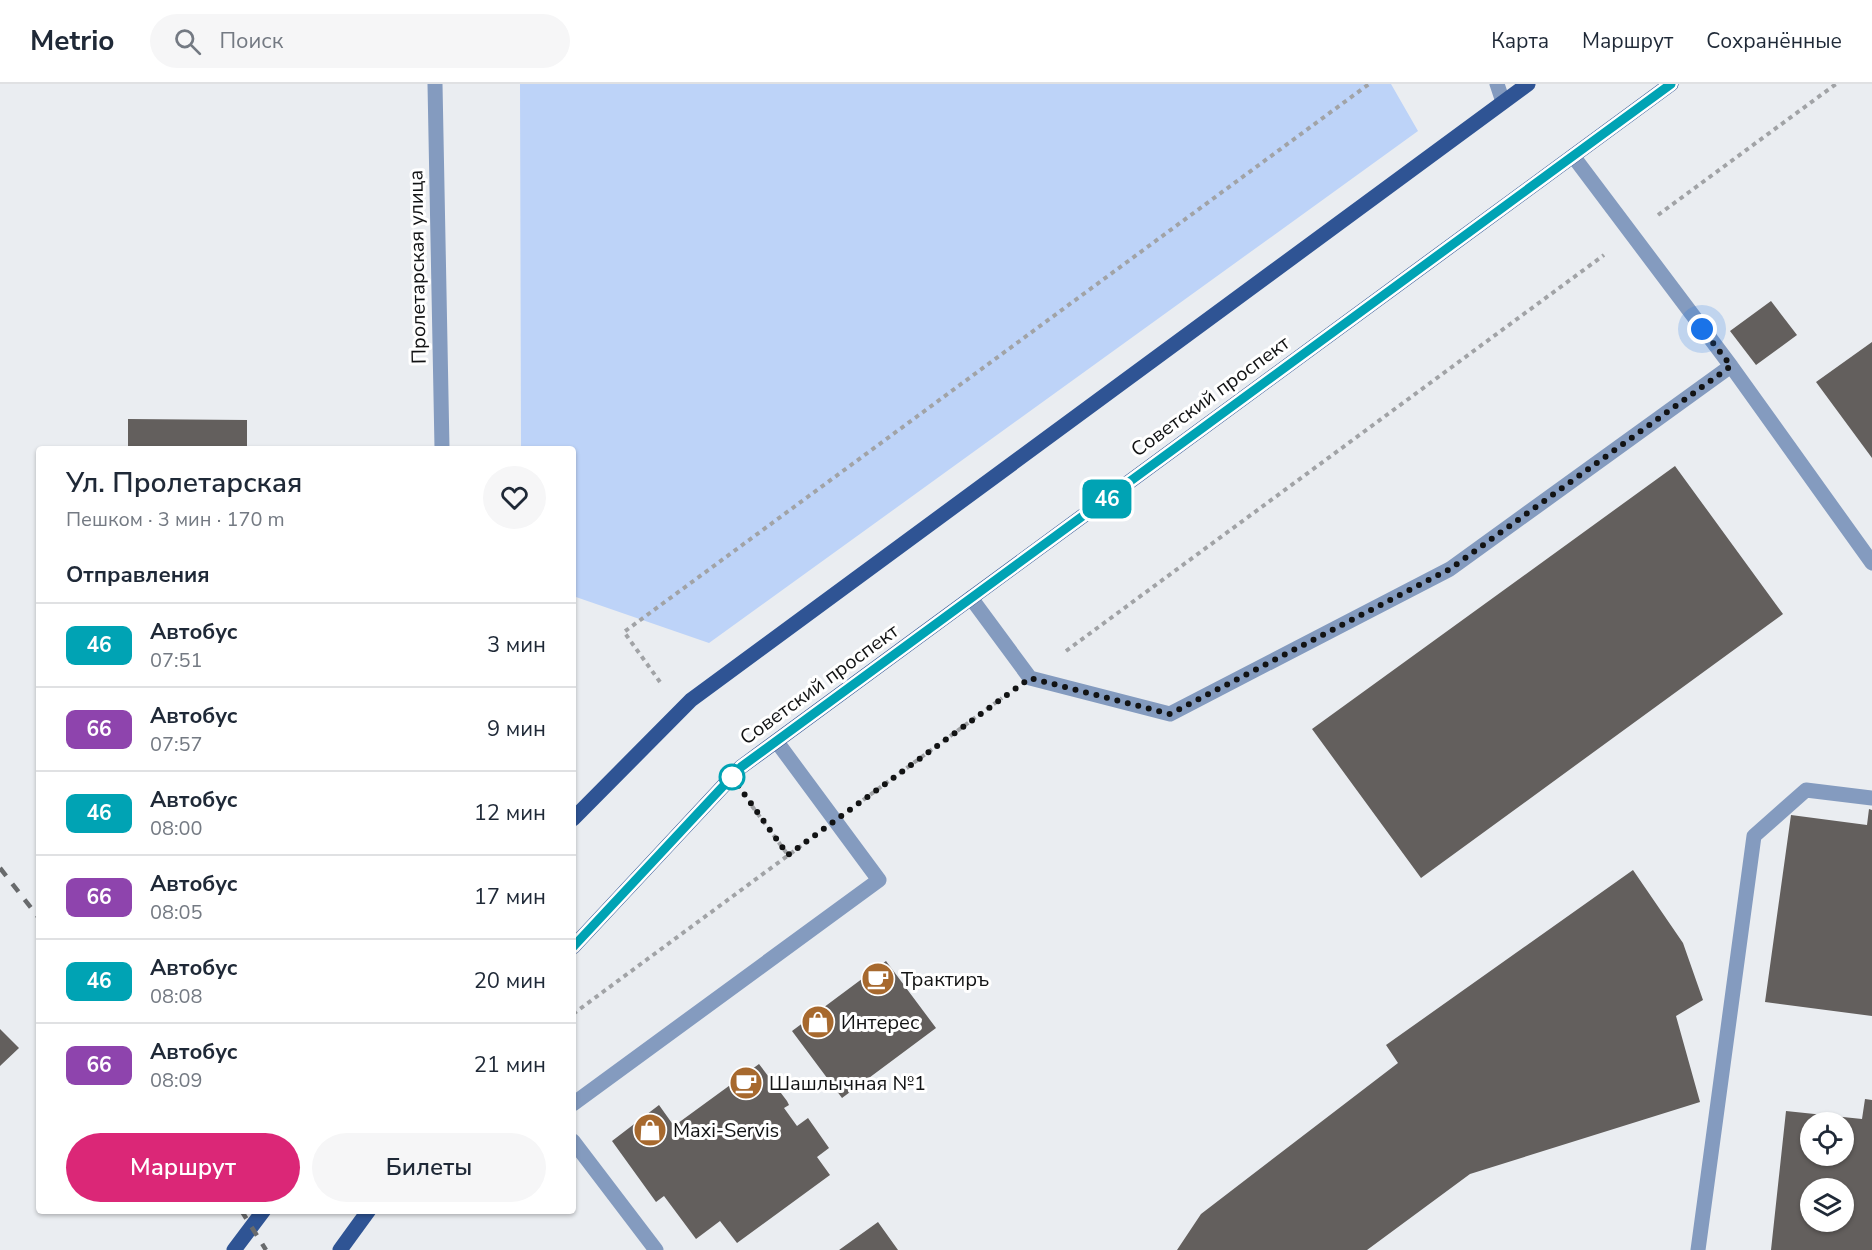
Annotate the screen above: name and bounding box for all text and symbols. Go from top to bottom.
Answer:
search box [150,14,570,68]
text: Metrio [30,22,114,60]
icon: search [171,25,204,58]
text: Поиск [219,26,283,56]
text: Карта [1491,27,1549,55]
text: Маршрут [1582,27,1673,55]
text: Сохранённые [1706,27,1842,55]
street label: Пролетарская улица [402,170,433,364]
your location [1687,314,1717,344]
street label: Советский проспект [1126,330,1295,463]
text: Ул. Пролетарская [66,464,302,502]
button: heart [483,466,546,529]
line badge: 46 [1080,480,1134,518]
text: 46 [1094,485,1120,513]
text: Пешком · 3 мин · 170 m [66,506,285,533]
text: Отправления [66,560,210,590]
text: Автобус [150,617,238,647]
street label: Советский проспект [735,618,904,751]
text: 3 мин [487,630,546,660]
text: 46 [86,631,112,659]
text: 07:51 [150,647,203,674]
text: Автобус [150,701,238,731]
text: 9 мин [487,714,546,744]
text: 66 [86,715,112,743]
text: 07:57 [150,731,203,758]
unlabelled marker [719,764,745,790]
text: Автобус [150,785,238,815]
text: 12 мин [474,798,546,828]
text: 46 [86,799,112,827]
text: 08:00 [150,815,203,842]
text: Автобус [150,869,238,899]
text: 17 мин [474,882,546,912]
text: 66 [86,883,112,911]
text: 08:05 [150,899,203,926]
text: Автобус [150,953,238,983]
cafe icon: Трактиръ [860,961,896,997]
text: 20 мин [474,966,546,996]
place label: Трактиръ [901,966,989,993]
text: 46 [86,967,112,995]
text: 08:08 [150,983,203,1010]
shop icon: Интерес [800,1004,836,1040]
place label: Интерес [841,1009,919,1036]
text: Автобус [150,1037,238,1067]
text: 21 мин [474,1050,546,1080]
text: 66 [86,1051,112,1079]
cafe icon: Шашлычная №1 [728,1065,764,1101]
text: 08:09 [150,1067,203,1094]
place label: Шашлычная №1 [769,1070,926,1097]
shop icon: Maxi-Servis [632,1112,668,1148]
map controls [1800,1112,1854,1232]
button: locate [1800,1112,1854,1166]
place label: Maxi-Servis [673,1117,779,1144]
button: Маршрут [66,1133,300,1202]
button: Билеты [312,1133,546,1202]
button: layers [1800,1178,1854,1232]

